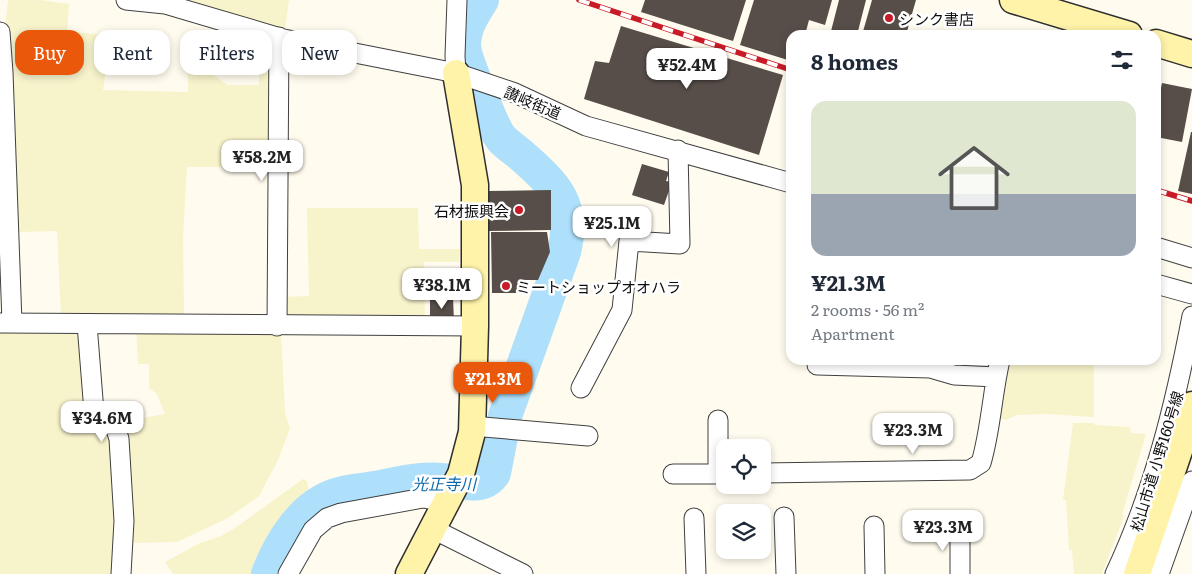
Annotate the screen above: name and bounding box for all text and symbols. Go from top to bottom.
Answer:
place label: シンク書店 [899,7,974,30]
marker: シンク書店 [883,12,895,24]
chip: Buy [15,30,84,75]
chip: Rent [94,30,170,75]
chip: Filters [180,30,272,75]
chip: New [282,30,357,75]
text: 8 homes [811,45,898,76]
icon: filters [1108,46,1136,74]
pin: ¥52.4M [646,48,728,90]
text: ¥52.4M [657,52,717,76]
street label: 讃岐街道 [501,80,565,124]
icon: home [929,133,1019,223]
pin: ¥58.2M [221,140,303,182]
text: ¥58.2M [232,144,292,168]
place label: 石材振興会 [434,199,509,222]
marker: 石材振興会 [513,204,525,216]
pin: ¥25.1M [571,206,653,248]
text: ¥25.1M [584,210,640,234]
text: ¥21.3M [811,266,886,297]
pin: ¥38.1M [401,268,483,310]
text: ¥38.1M [413,272,471,296]
place label: ミートショップオオハラ [516,275,681,298]
marker: ミートショップオオハラ [500,280,512,292]
text: 2 rooms · 56 m² [811,297,924,321]
text: Apartment [811,321,895,345]
pin: ¥21.3M [452,362,534,404]
text: ¥21.3M [464,366,522,390]
street label: 松山市道 小野160号線 [1124,388,1188,534]
pin: ¥34.6M [61,400,143,443]
text: ¥34.6M [72,405,132,429]
pin: ¥23.3M [872,412,954,455]
text: ¥23.3M [883,417,943,441]
map controls [716,439,771,559]
button: locate [716,439,771,494]
water label: 光正寺川 [412,471,478,495]
button: layers [716,504,771,559]
pin: ¥23.3M [902,510,984,552]
text: ¥23.3M [913,514,973,538]

